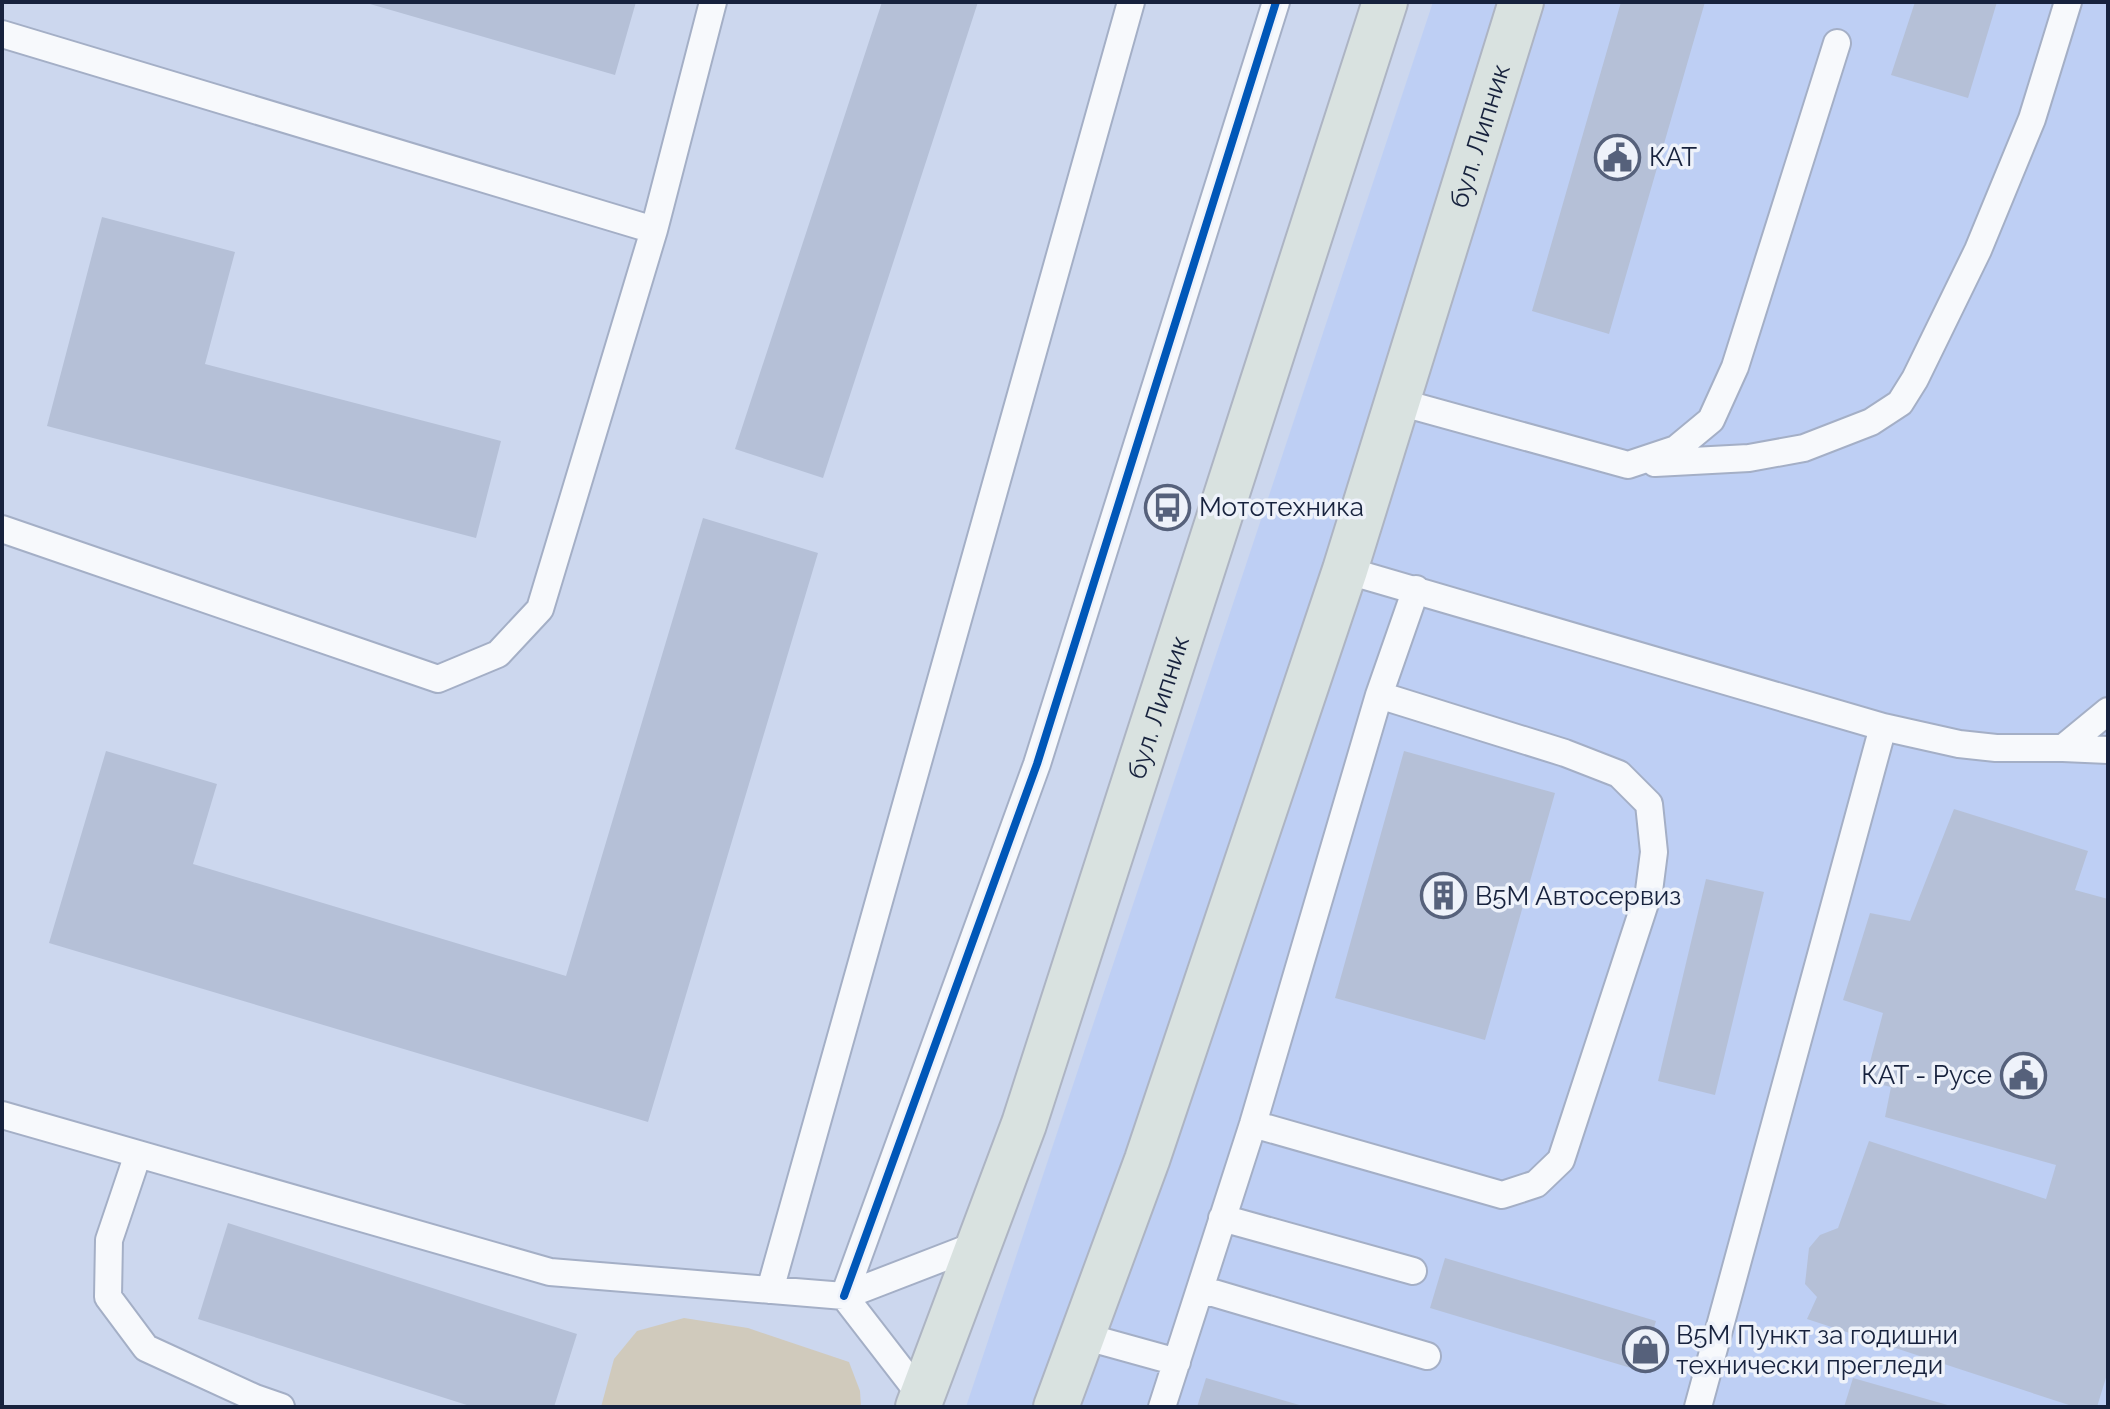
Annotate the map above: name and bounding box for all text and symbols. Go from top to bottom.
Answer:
street label: бул. Липник [1443,60,1516,212]
public building icon: КАТ [1594,133,1642,181]
place label: КАТ [1649,142,1697,172]
bus stop icon: Мототехника [1144,483,1192,531]
place label: Мототехника [1199,492,1364,522]
street label: бул. Липник [1121,632,1195,783]
building icon: В5М Автосервиз [1420,872,1468,920]
place label: В5М Автосервиз [1475,881,1681,911]
public building icon: КАТ - Русе [1999,1051,2047,1099]
place label: КАТ - Русе [1861,1060,1992,1090]
place label: В5М Пункт за годишни технически прегледи [1676,1320,1958,1380]
shop icon: В5М Пункт за годишни технически прегледи [1621,1326,1669,1374]

